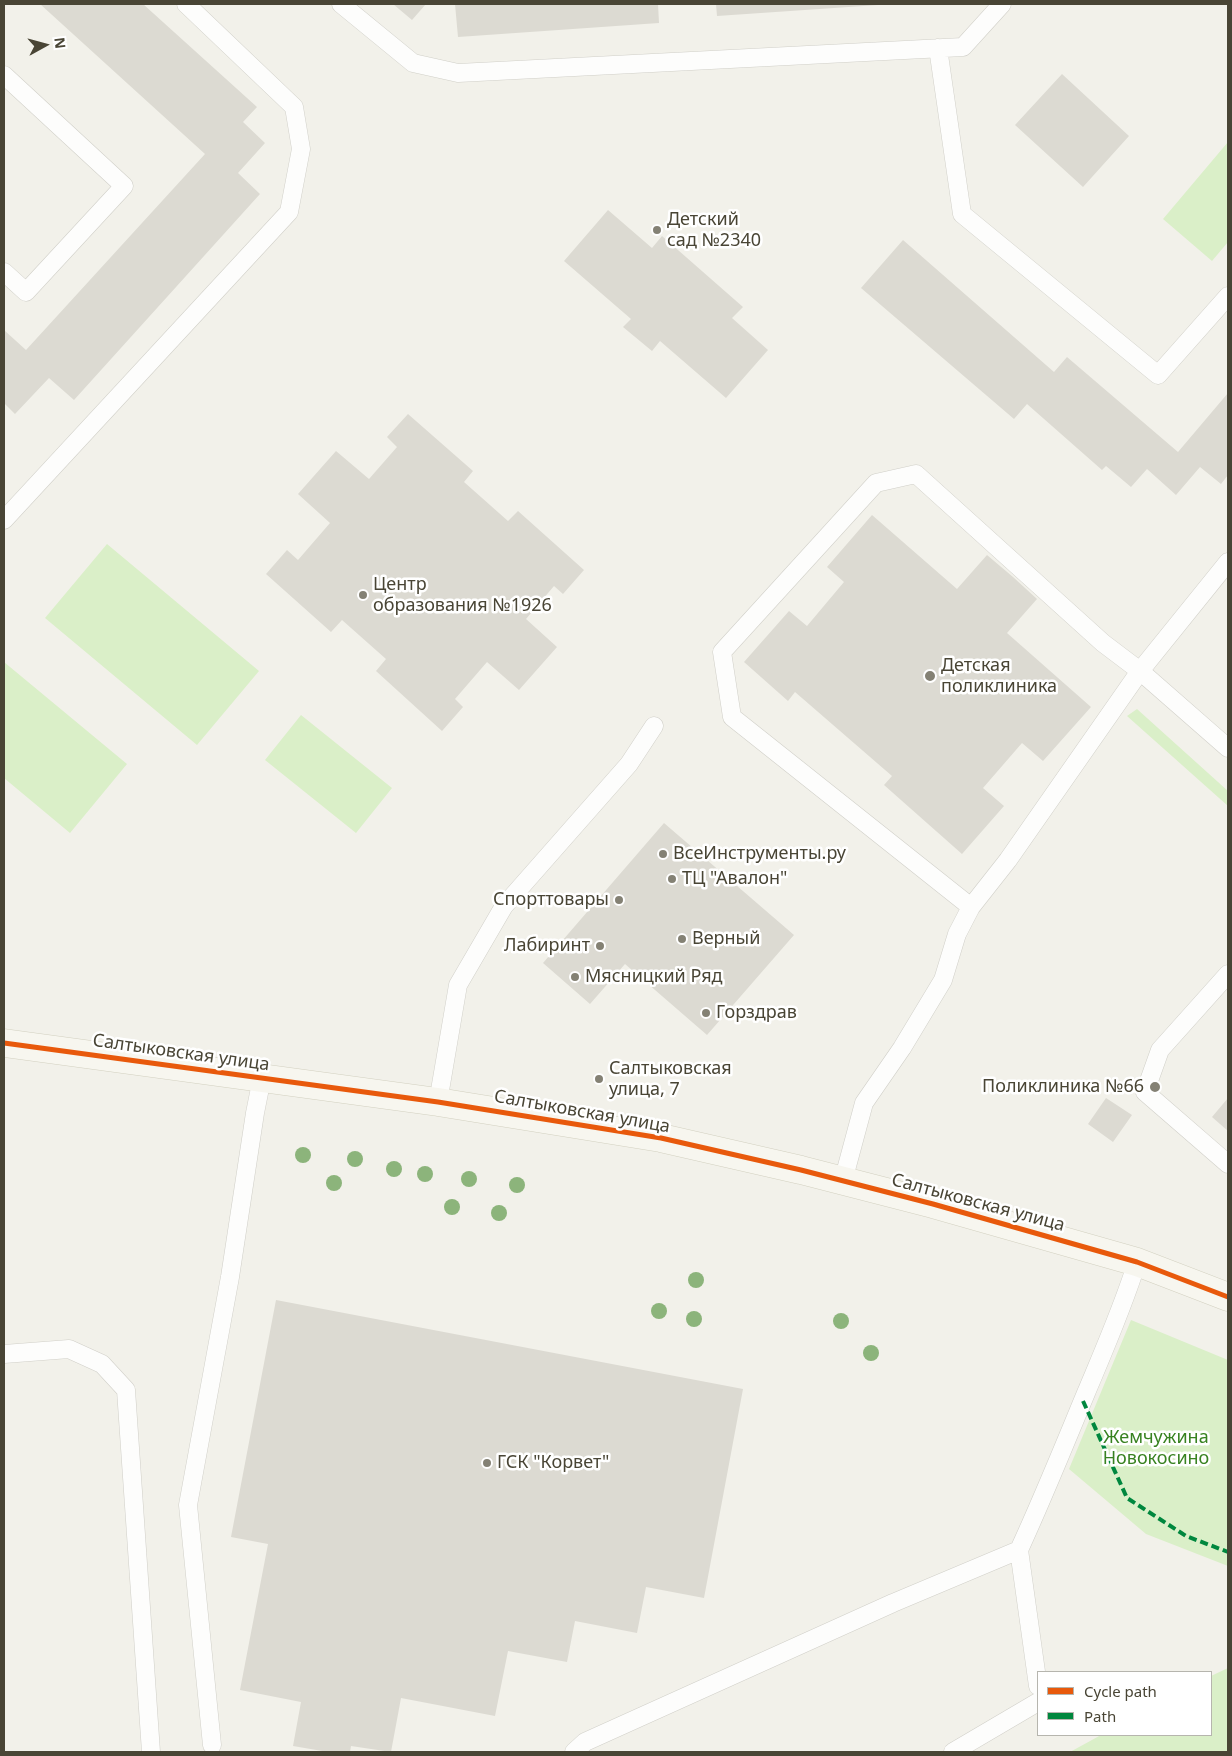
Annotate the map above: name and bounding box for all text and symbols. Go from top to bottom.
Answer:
north arrow [20,20,70,70]
text: N [50,36,71,50]
place label: Детский сад №2340 [667,209,761,252]
marker: Детский сад №2340 [651,224,663,236]
place label: Центр образования №1926 [373,574,552,616]
marker: Центр образования №1926 [357,589,369,601]
place label: Детская поликлиника [941,655,1057,698]
marker: Детская поликлиника [923,669,937,683]
place label: ВсеИнструменты.ру [673,843,846,865]
marker: ВсеИнструменты.ру [657,848,669,860]
place label: ТЦ "Авалон" [682,868,787,890]
marker: ТЦ "Авалон" [666,873,678,885]
place label: Спорттовары [493,889,609,911]
marker: Спорттовары [613,894,625,906]
place label: Верный [692,928,760,950]
marker: Верный [676,933,688,945]
place label: Лабиринт [504,935,590,957]
marker: Лабиринт [594,940,606,952]
place label: Мясницкий Ряд [585,966,722,988]
marker: Мясницкий Ряд [569,971,581,983]
place label: Горздрав [716,1002,797,1024]
marker: Горздрав [700,1007,712,1019]
street label: Салтыковская улица [91,1030,271,1076]
place label: Салтыковская улица, 7 [609,1058,732,1100]
marker: Салтыковская улица, 7 [593,1073,605,1085]
place label: Поликлиника №66 [982,1076,1144,1098]
marker: Поликлиника №66 [1148,1080,1162,1094]
street label: Салтыковская улица [492,1086,672,1138]
street label: Салтыковская улица [889,1169,1067,1237]
park label: Жемчужина Новокосино [1103,1427,1209,1470]
place label: ГСК "Корвет" [497,1452,609,1474]
marker: ГСК "Корвет" [481,1457,493,1469]
legend [1037,1671,1212,1736]
text: Cycle path [1084,1681,1157,1701]
text: Path [1084,1706,1116,1726]

